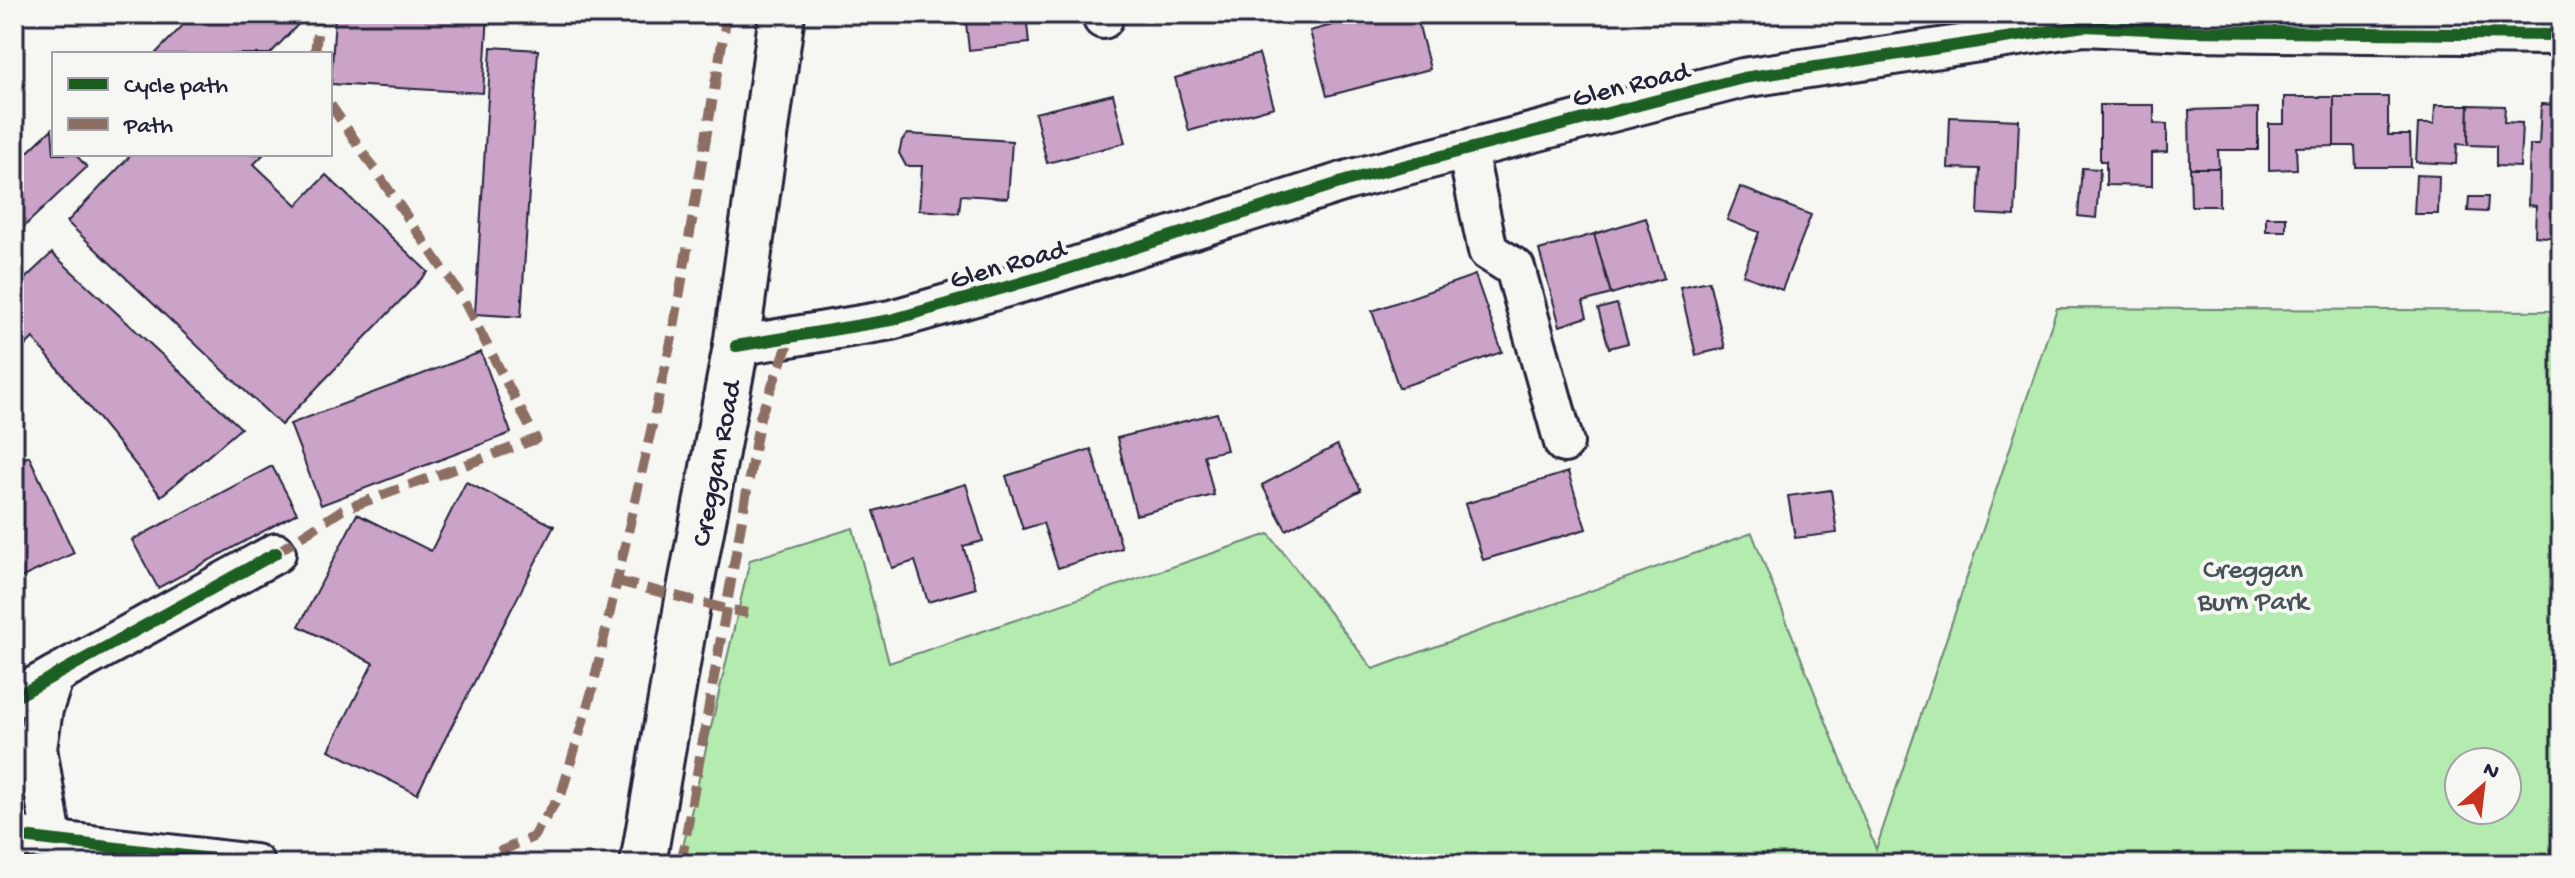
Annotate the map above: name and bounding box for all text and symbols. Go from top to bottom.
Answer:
legend [52,52,332,156]
street label: Glen Road [1569,55,1696,117]
text: Cycle path [124,73,228,102]
text: Path [123,113,173,142]
street label: Glen Road [946,233,1073,299]
street label: Creggan Road [686,376,751,549]
park label: Creggan Burn Park [2197,555,2311,620]
north arrow [2443,746,2523,826]
text: N [2478,757,2503,787]

